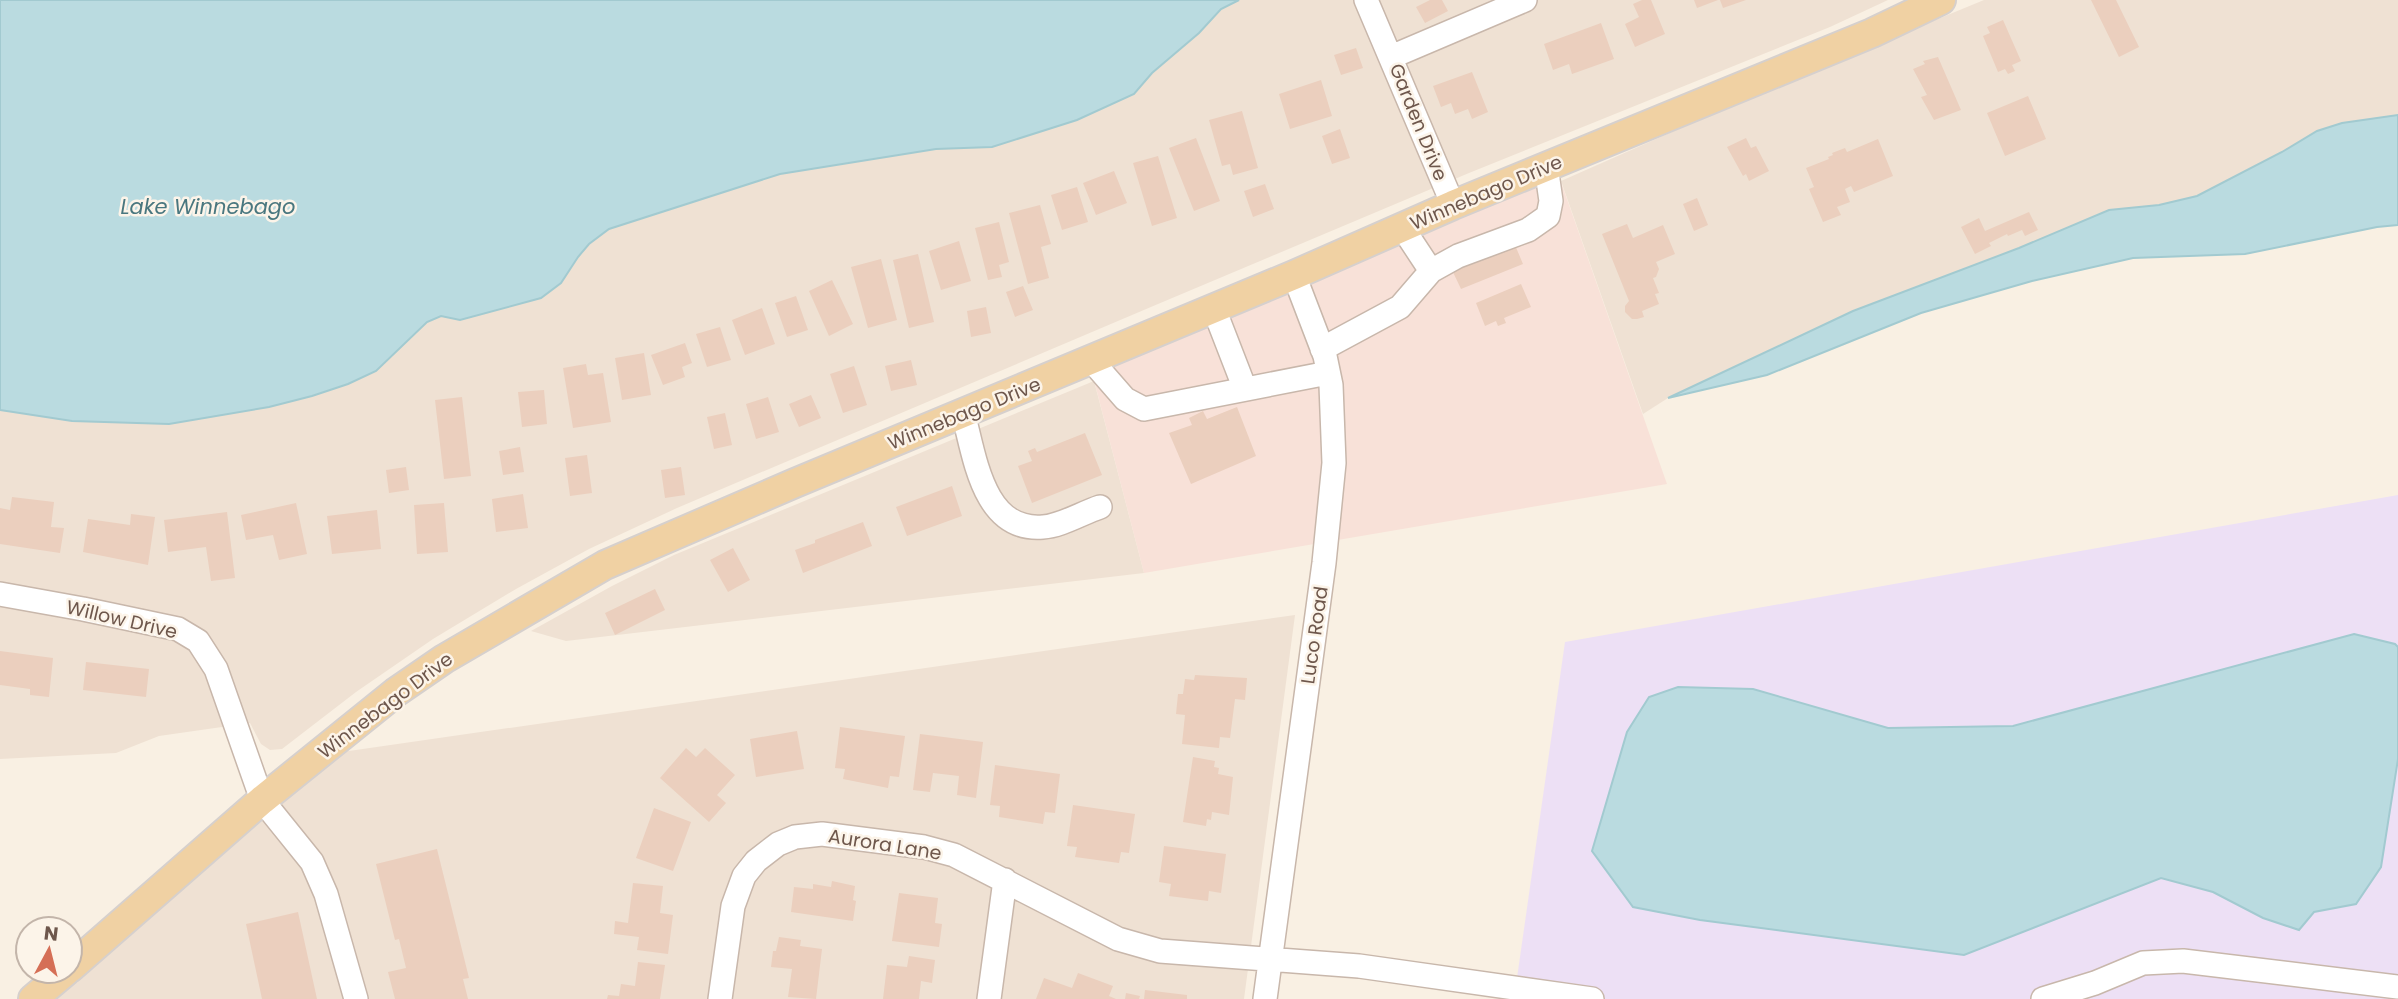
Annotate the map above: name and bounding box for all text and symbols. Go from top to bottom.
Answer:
street label: Garden Drive [1383,60,1454,185]
street label: Winnebago Drive [1406,148,1566,237]
water label: Lake Winnebago [121,192,295,221]
street label: Winnebago Drive [884,370,1045,456]
street label: Luco Road [1294,584,1335,686]
street label: Willow Drive [64,594,180,645]
street label: Winnebago Drive [312,646,458,765]
street label: Aurora Lane [826,822,943,867]
north arrow [14,915,84,985]
text: N [42,919,60,948]

